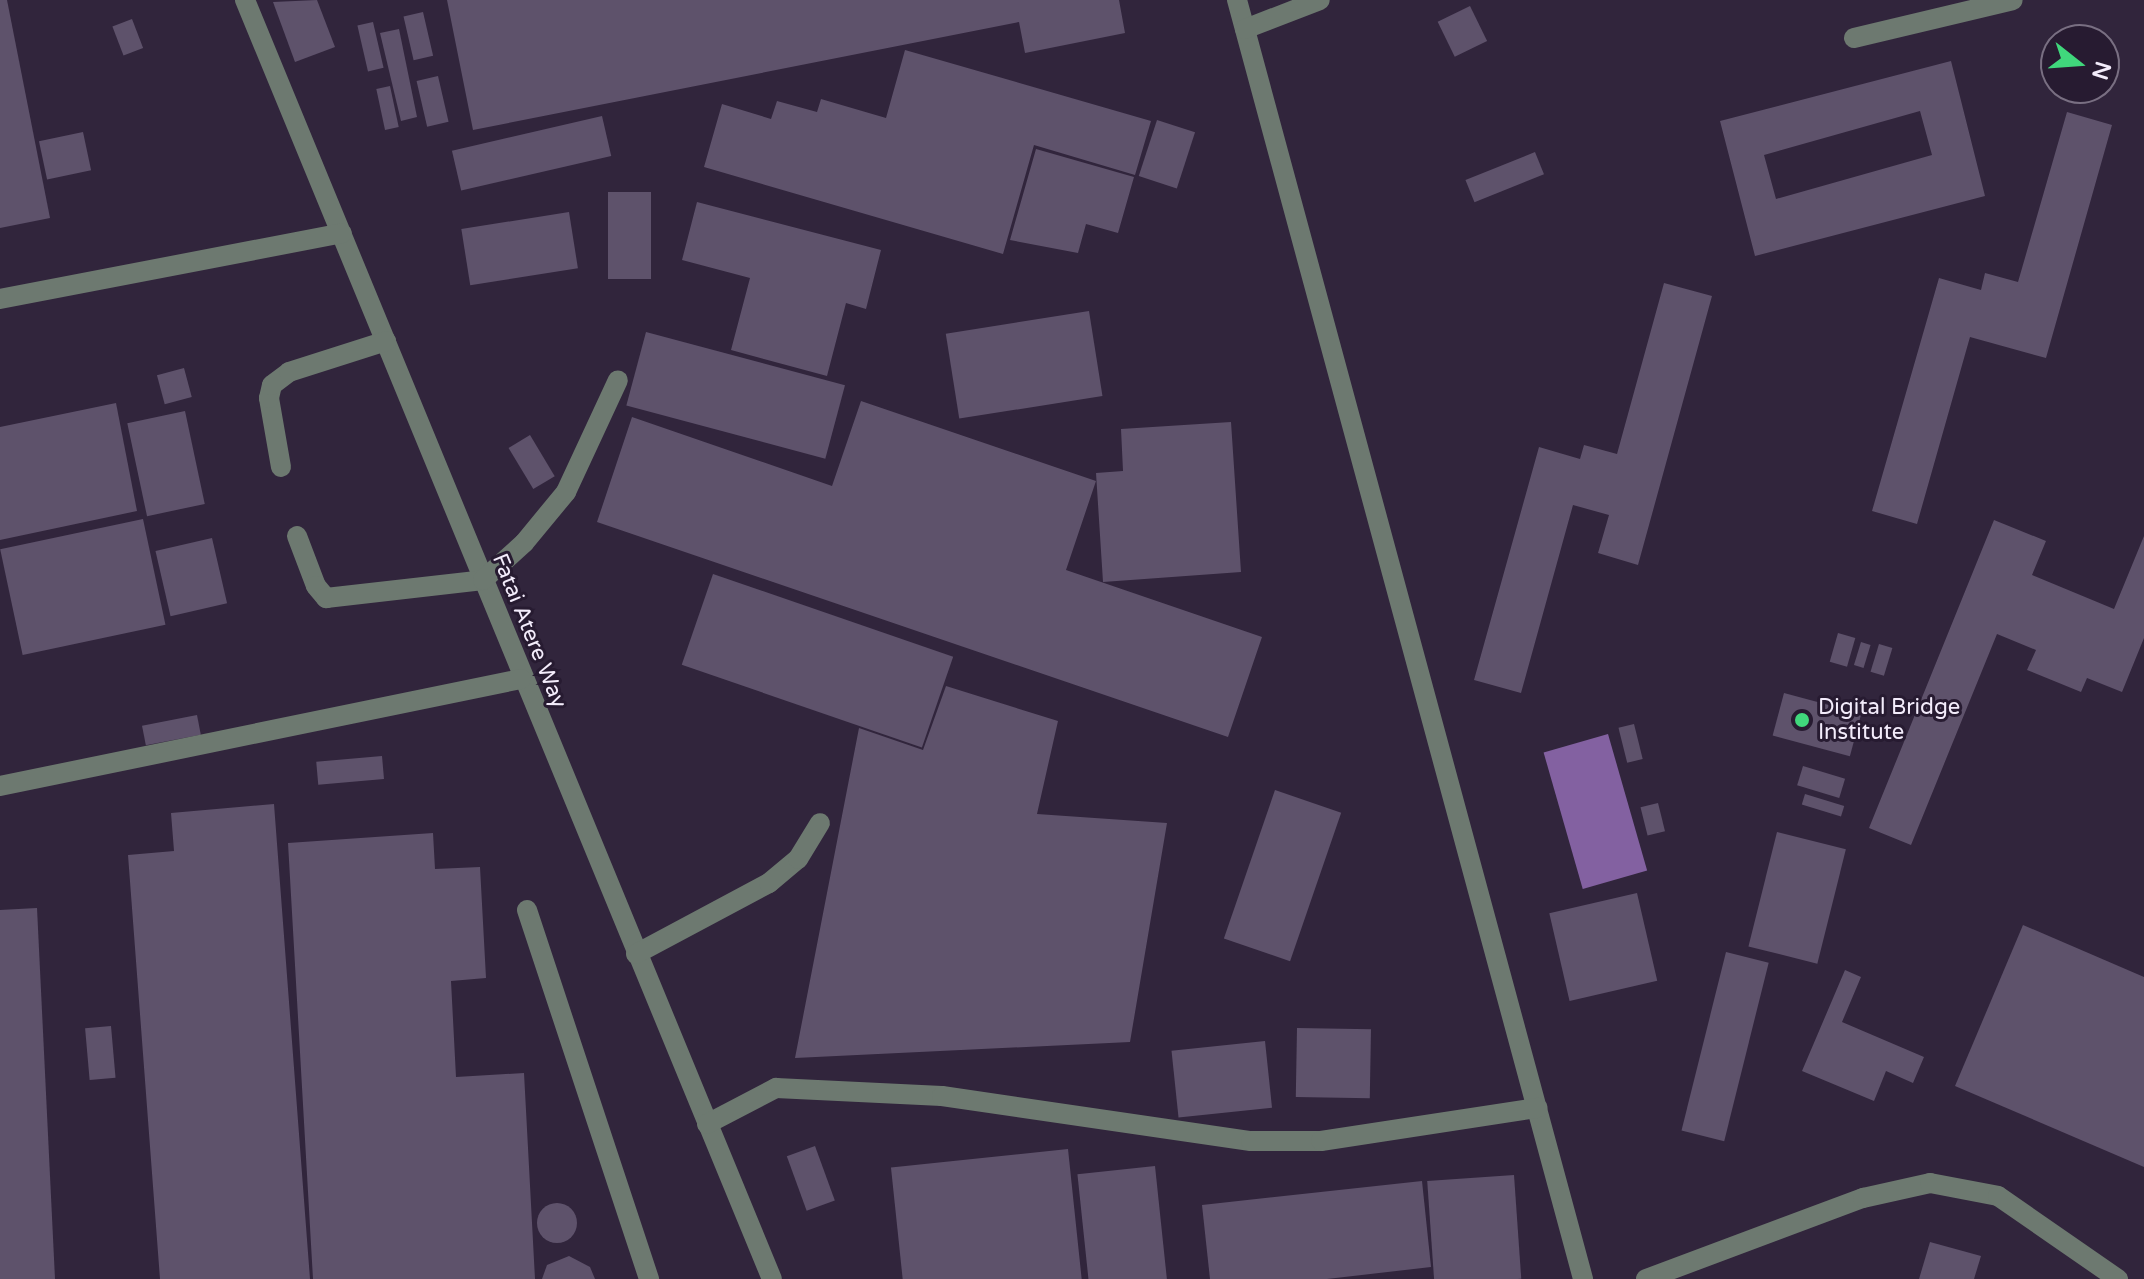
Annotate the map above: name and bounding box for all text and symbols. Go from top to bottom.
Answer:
north arrow [2040,24,2120,104]
text: N [2086,58,2116,83]
street label: Fatai Atere Way [486,550,572,712]
place label: Digital Bridge Institute [1818,694,1960,746]
marker: Digital Bridge Institute [1793,711,1811,729]

